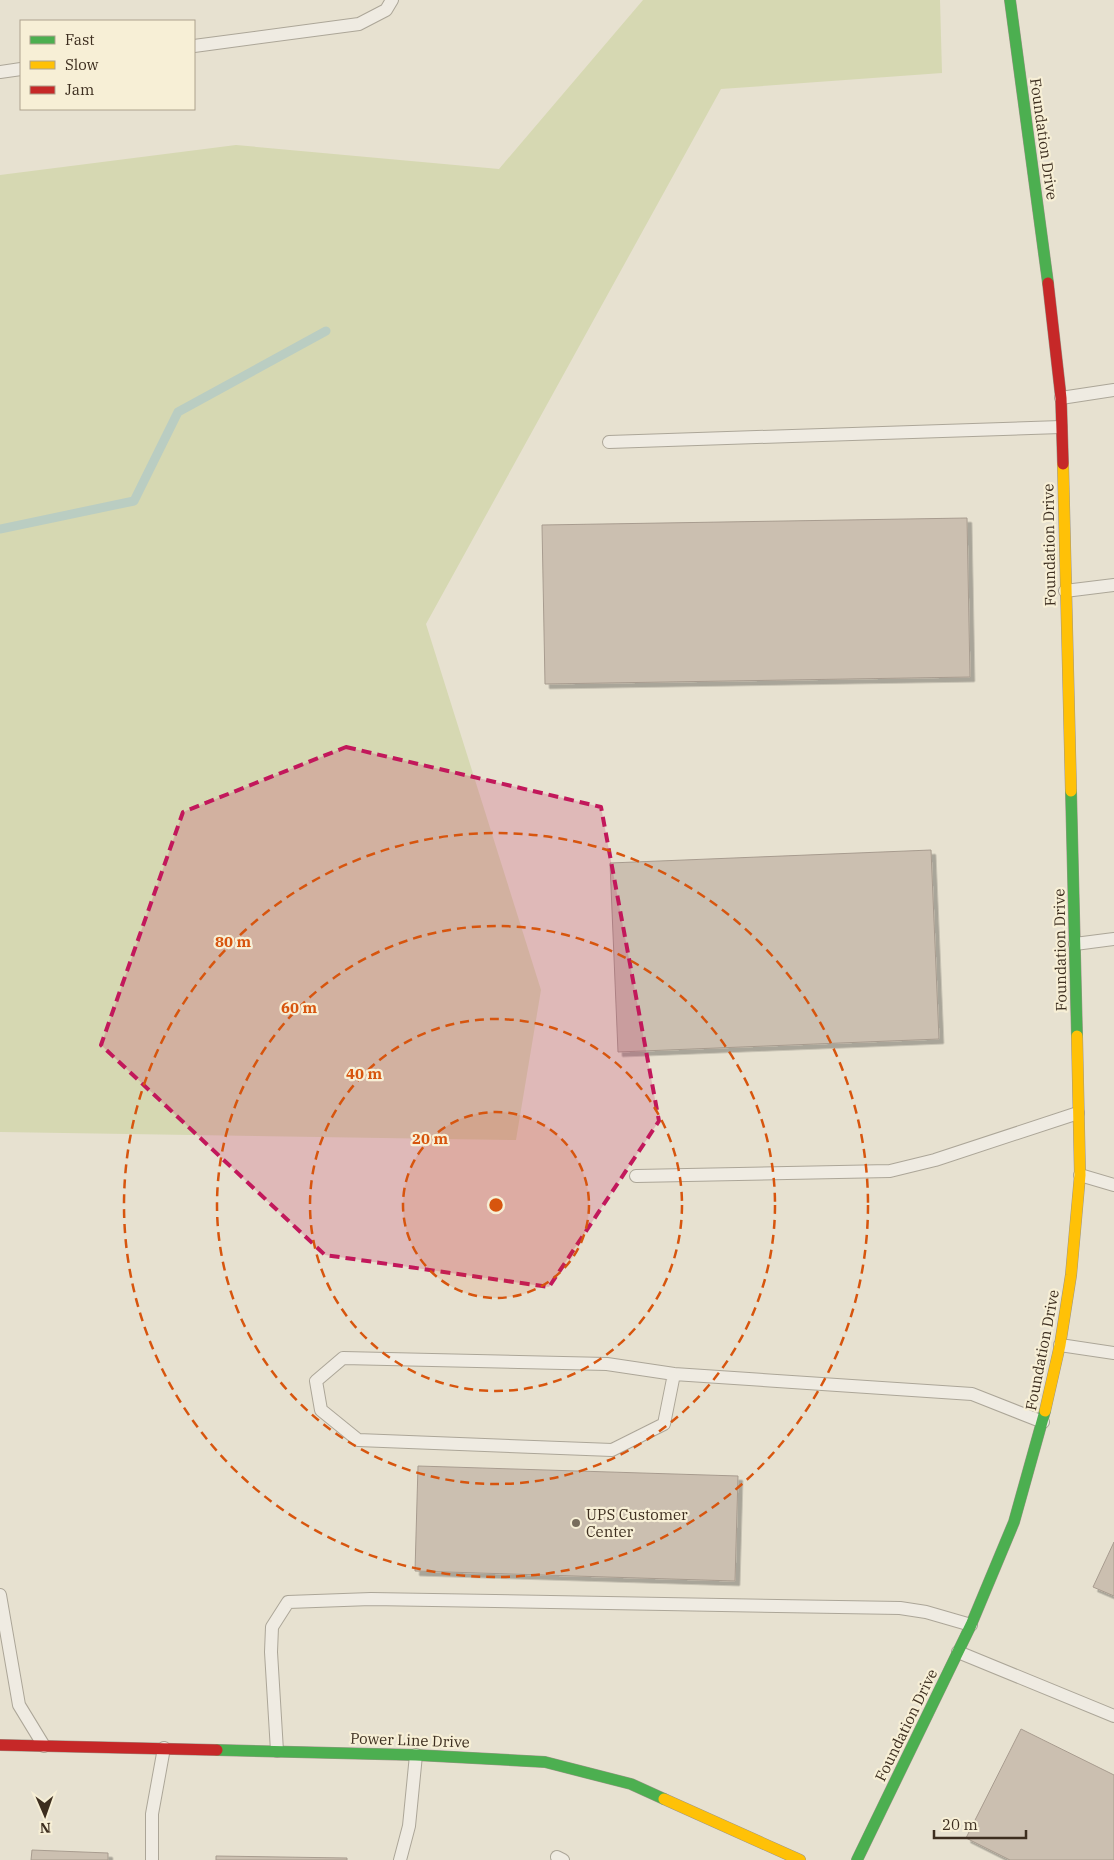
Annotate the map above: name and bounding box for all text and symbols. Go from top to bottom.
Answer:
legend [20,20,195,110]
text: Fast [65,30,95,49]
text: Slow [65,55,99,74]
street label: Foundation Drive [1026,77,1062,201]
text: Jam [65,80,94,99]
street label: Foundation Drive [1038,483,1060,607]
street label: Foundation Drive [1049,888,1071,1012]
text: 80 m [215,932,251,951]
text: 60 m [281,998,317,1017]
text: 40 m [346,1064,382,1083]
text: 20 m [412,1129,448,1148]
centre of rings [487,1196,505,1214]
street label: Foundation Drive [1021,1288,1063,1412]
place label: UPS Customer Center [586,1505,688,1541]
marker: UPS Customer Center [570,1517,582,1529]
street label: Foundation Drive [871,1666,941,1784]
street label: Power Line Drive [350,1728,470,1752]
north arrow [20,1790,70,1840]
scale bar [934,1808,1026,1840]
text: 20 m [942,1815,978,1834]
text: N [40,1819,51,1837]

